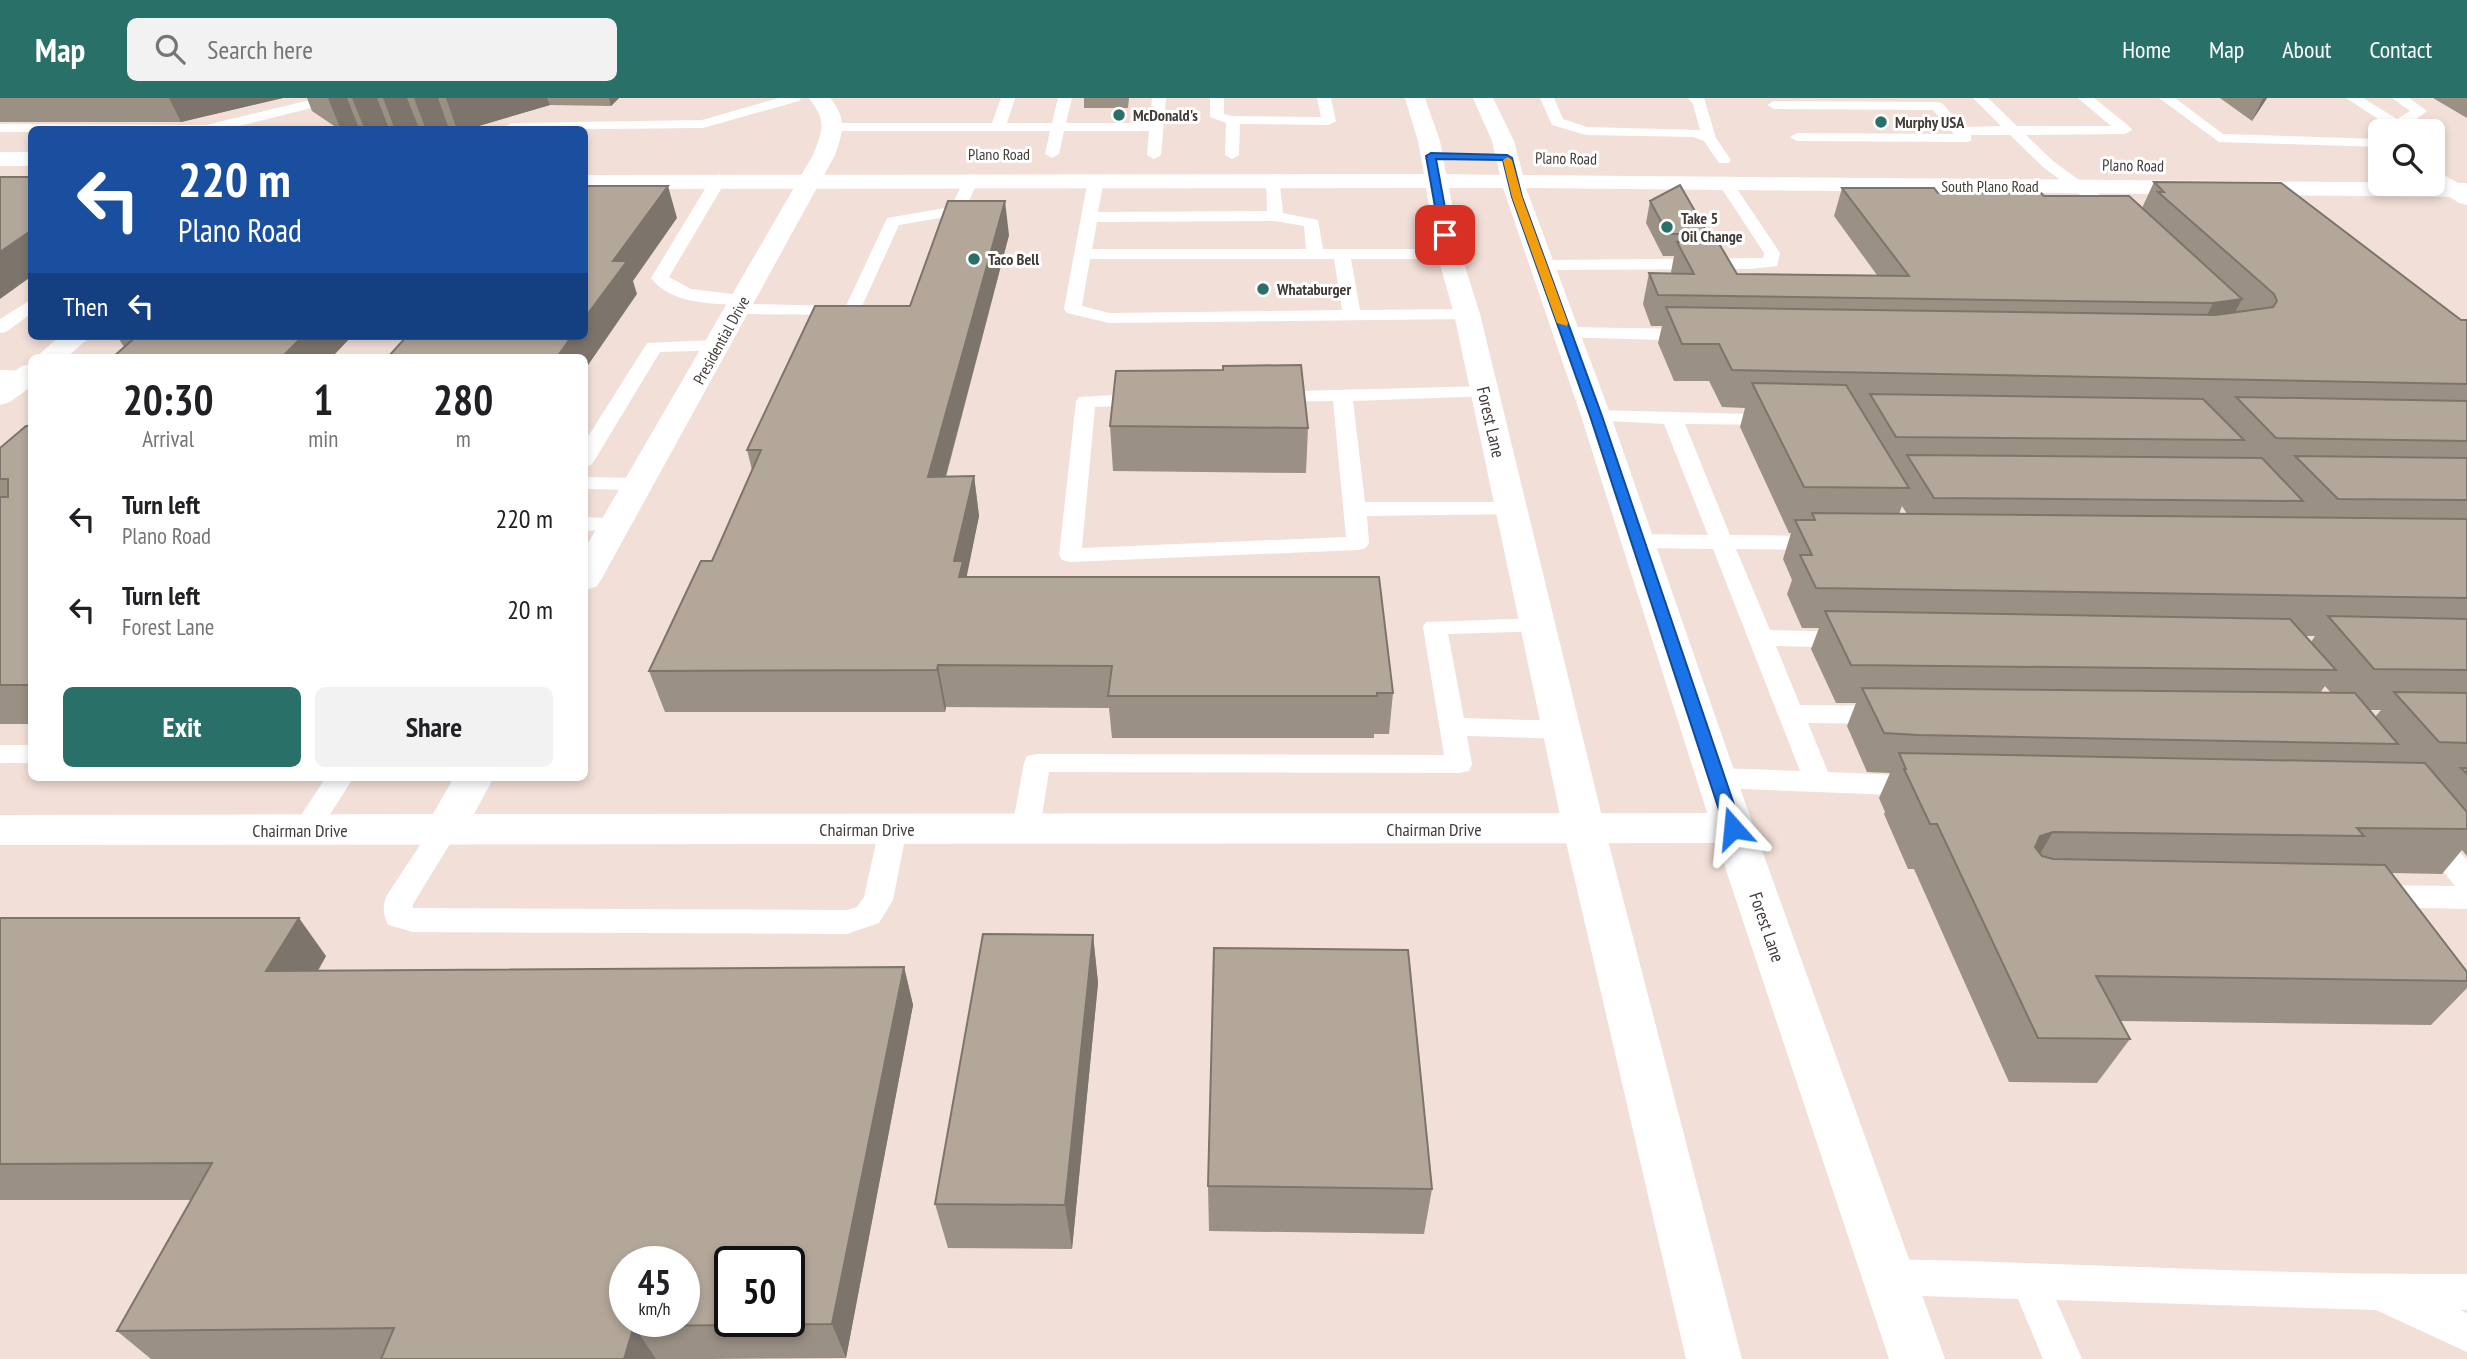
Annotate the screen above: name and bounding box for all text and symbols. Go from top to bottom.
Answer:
search box [127,18,617,81]
text: Map [35,28,85,71]
icon: search [151,30,189,68]
text: Search here [207,33,313,66]
text: Home [2122,34,2171,65]
text: Map [2209,34,2244,65]
text: About [2282,34,2331,65]
text: Contact [2369,34,2432,65]
place label: McDonald's [1133,105,1198,125]
marker: McDonald's [1111,107,1127,123]
place label: Murphy USA [1895,112,1965,132]
marker: Murphy USA [1873,114,1889,130]
map controls [2368,119,2445,196]
button: search [2368,119,2445,196]
street label: Plano Road [968,144,1030,164]
text: 220 m [178,147,291,211]
street label: Plano Road [1535,147,1597,169]
icon: left [63,154,154,245]
street label: Plano Road [2102,154,2164,176]
street label: South Plano Road [1941,176,2039,196]
pin [1415,205,1475,265]
place label: Take 5 Oil Change [1681,208,1743,246]
text: Plano Road [178,209,302,251]
icon: arrive [1426,216,1464,254]
marker: Take 5 Oil Change [1659,219,1675,235]
place label: Taco Bell [988,249,1039,269]
marker: Taco Bell [966,251,982,267]
place label: Whataburger [1276,279,1351,299]
marker: Whataburger [1255,281,1271,297]
icon: left [122,287,160,325]
text: Then [63,290,108,323]
street label: Presidential Drive [689,292,753,388]
text: 20:30 [123,372,214,427]
text: 1 [313,372,333,427]
text: 280 [433,372,493,427]
street label: Forest Lane [1472,384,1510,460]
text: Arrival [142,424,194,453]
text: min [308,424,338,453]
text: m [456,424,471,453]
text: Turn left [122,488,200,521]
icon: left [63,500,101,538]
text: 220 m [495,502,553,535]
text: Plano Road [122,521,211,550]
text: Turn left [122,579,200,612]
icon: left [63,591,101,629]
text: 20 m [507,593,553,626]
text: Forest Lane [122,612,214,641]
button: Exit [63,687,301,767]
button: Share [315,687,553,767]
position arrow [1696,791,1770,865]
street label: Chairman Drive [819,818,915,841]
street label: Chairman Drive [1386,818,1482,841]
street label: Chairman Drive [252,819,348,842]
street label: Forest Lane [1744,889,1790,965]
speed limit sign: 50 [714,1246,805,1337]
text: 45 [638,1259,671,1305]
text: km/h [639,1297,670,1320]

